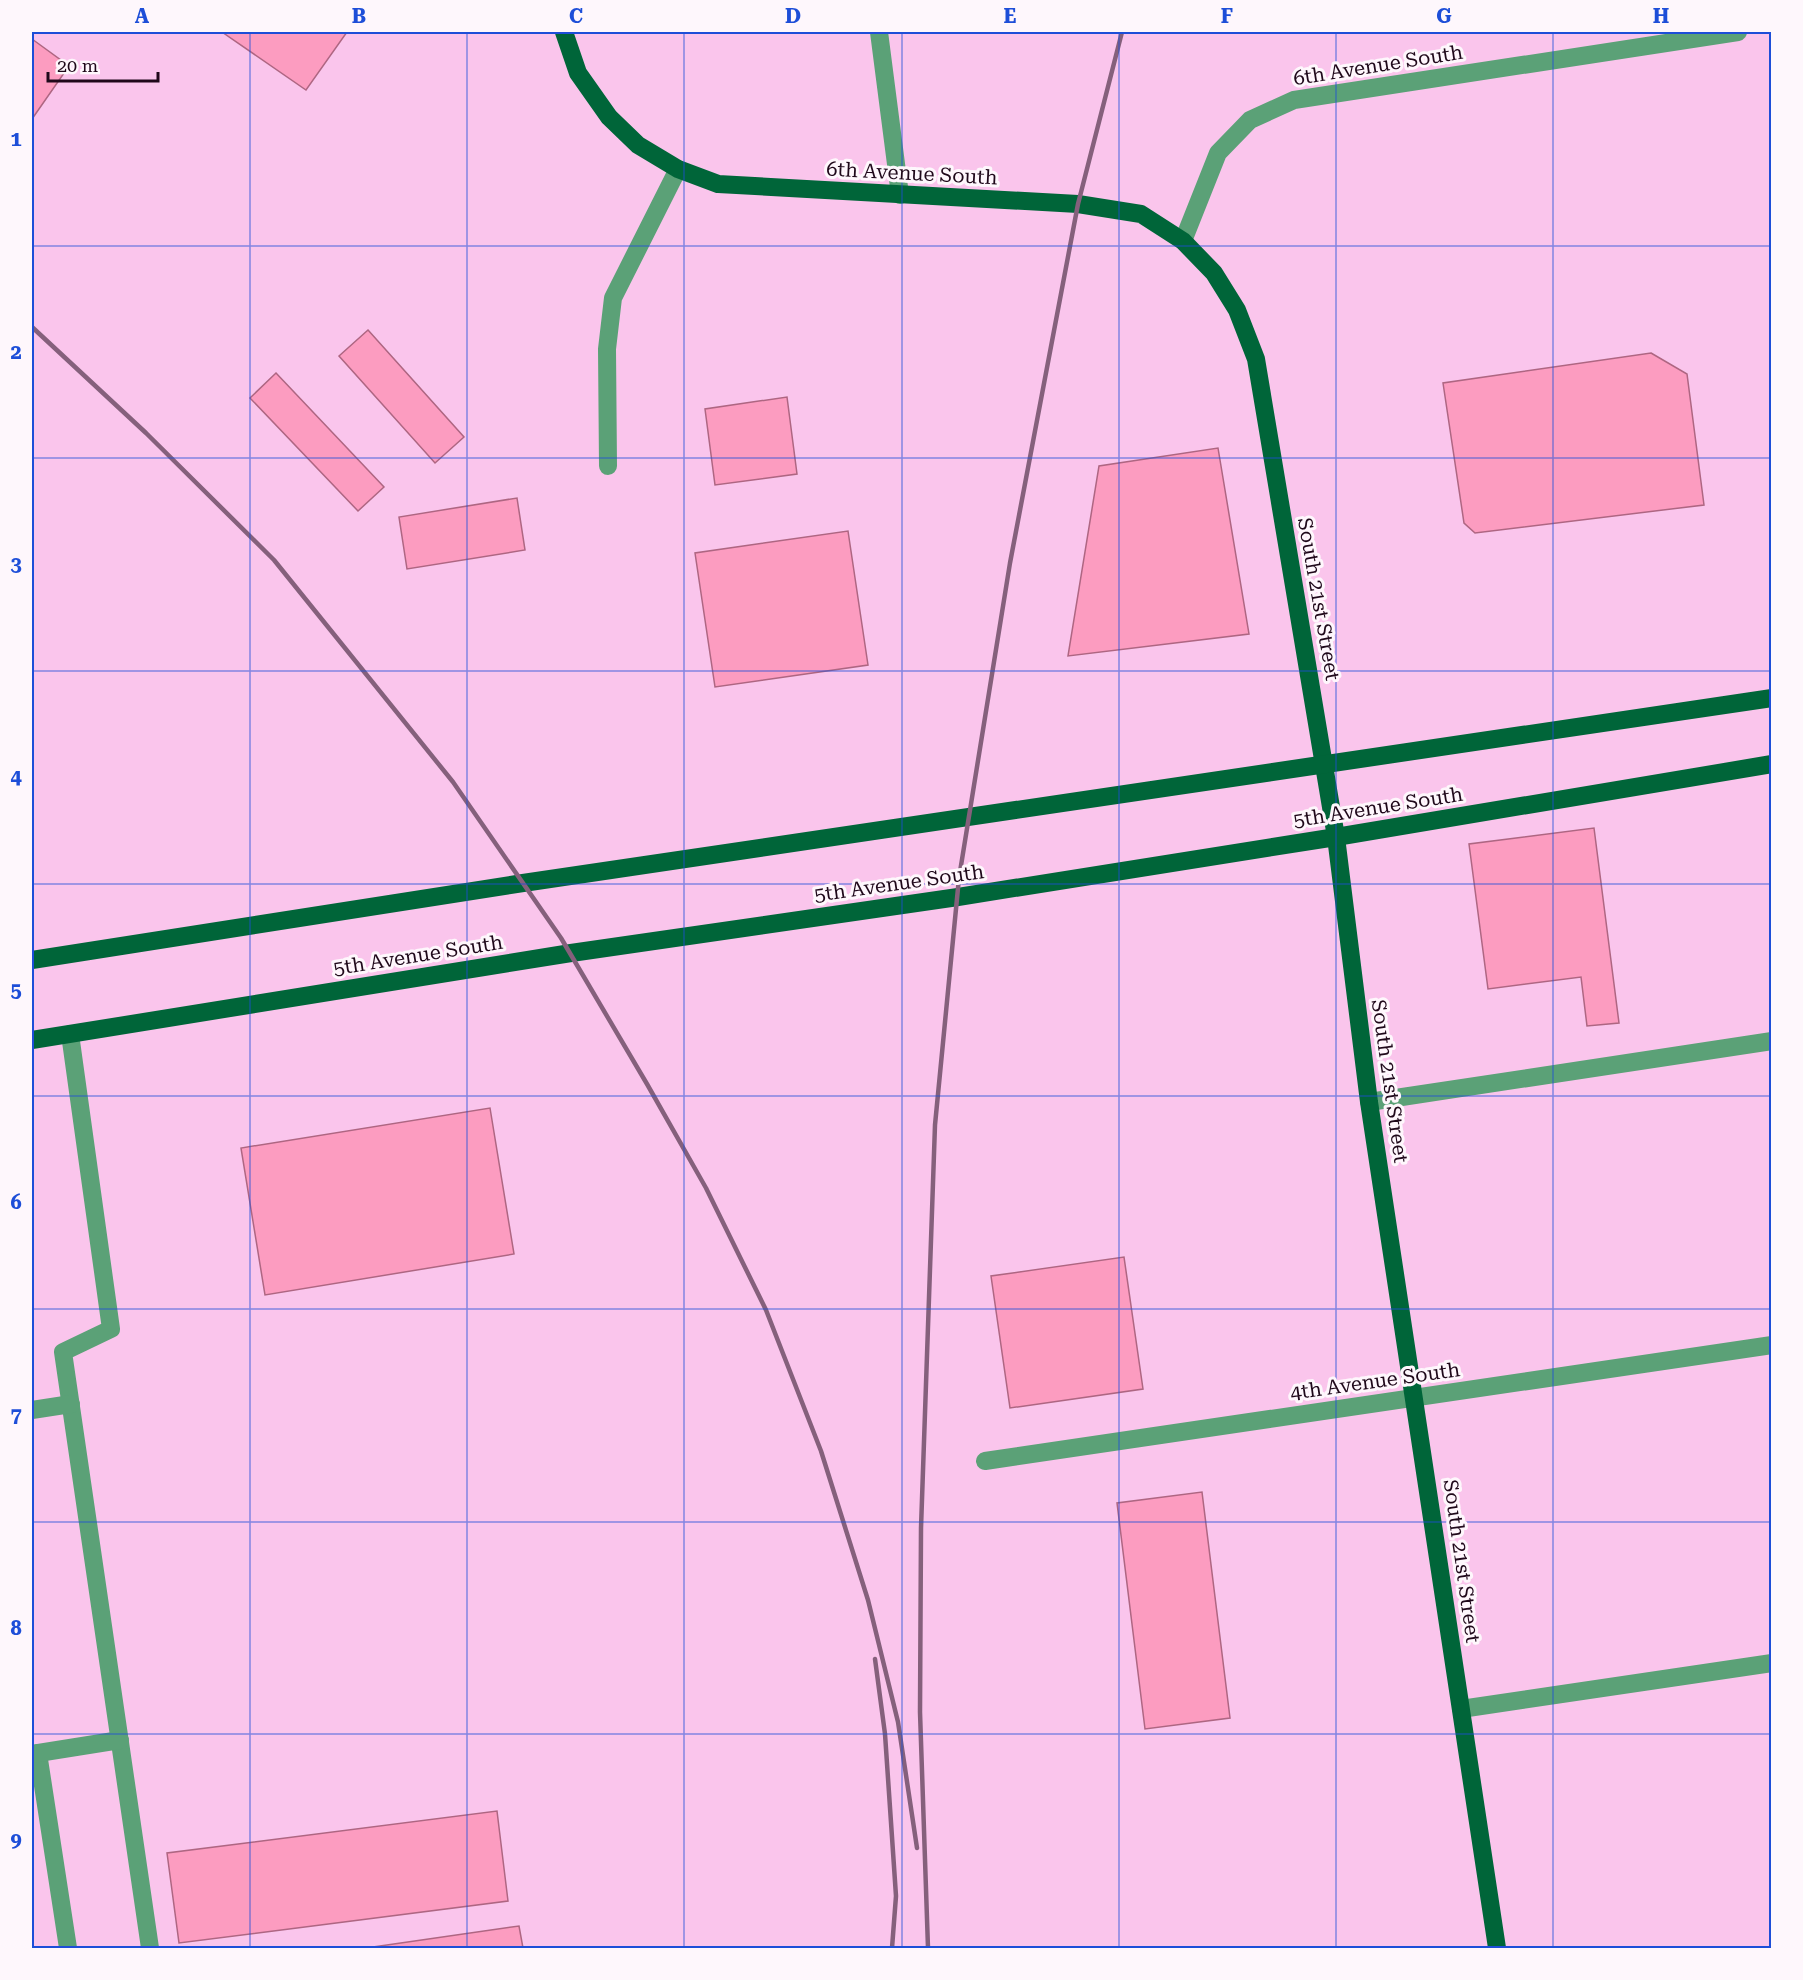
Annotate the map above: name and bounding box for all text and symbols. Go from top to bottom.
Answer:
text: A [135,4,150,28]
text: B [352,4,366,28]
text: C [569,4,583,28]
text: D [785,4,801,28]
text: E [1004,4,1017,28]
text: F [1221,4,1233,28]
text: G [1436,4,1452,28]
text: H [1653,4,1669,28]
street label: 6th Avenue South [1292,40,1465,90]
scale bar [48,45,158,83]
text: 20 m [57,55,98,76]
text: 1 [10,127,22,151]
street label: 6th Avenue South [826,157,998,189]
text: 2 [10,340,22,364]
street label: South 21st Street [1293,516,1345,683]
text: 3 [10,552,22,576]
text: 4 [10,765,22,789]
street label: 5th Avenue South [1292,782,1465,832]
street label: 5th Avenue South [813,859,986,907]
street label: 5th Avenue South [332,930,505,980]
text: 5 [10,978,22,1002]
street label: South 21st Street [1367,998,1413,1165]
text: 6 [10,1190,22,1214]
street label: 4th Avenue South [1289,1357,1462,1405]
text: 7 [10,1403,22,1427]
street label: South 21st Street [1439,1478,1485,1645]
text: 8 [10,1616,22,1640]
text: 9 [10,1828,22,1852]

